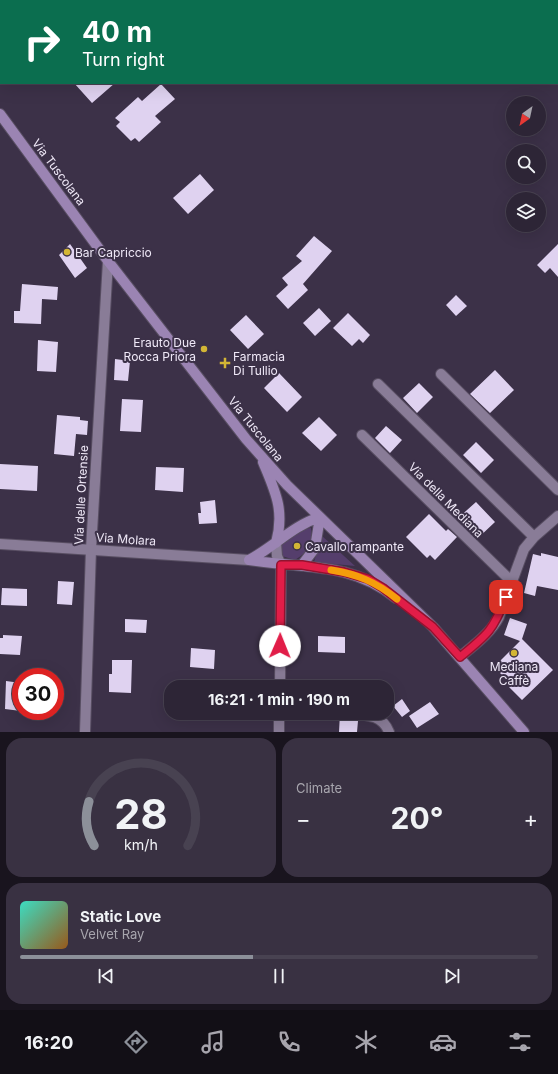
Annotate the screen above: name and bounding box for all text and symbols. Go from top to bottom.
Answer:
text: 40 m [82,15,152,49]
icon: right [16,16,68,68]
text: Turn right [82,49,165,70]
north arrow [506,96,546,136]
map controls [506,96,546,232]
street label: Via Tuscolana [29,136,89,208]
button: search [506,144,546,184]
button: layers [506,192,546,232]
place label: Bar Capriccio [75,245,152,260]
marker: Bar Capriccio [62,247,72,257]
place label: Erauto Due Rocca Priora [124,335,196,364]
marker: Erauto Due Rocca Priora [199,344,209,354]
place label: Farmacia Di Tullio [233,349,285,378]
marker: Farmacia Di Tullio [220,358,230,368]
street label: Via Tuscolana [225,394,287,464]
street label: Via delle Ortensie [71,445,91,545]
street label: Via della Mediana [405,459,487,541]
street label: Via Molara [95,529,157,549]
place label: Cavallo rampante [305,539,404,554]
marker: Cavallo rampante [292,541,302,551]
pin [489,580,523,614]
icon: arrive [495,586,517,608]
position arrow [259,625,301,667]
marker: Mediana Caffè [509,648,519,658]
place label: Mediana Caffè [490,659,538,688]
speed limit sign: 30 [12,668,64,720]
text: 16:21 · 1 min · 190 m [208,690,350,709]
text: Climate [296,780,342,796]
text: 28 [114,788,168,838]
text: 20° [391,800,443,836]
text: − [296,806,311,832]
text: + [523,806,538,832]
text: km/h [124,835,158,852]
text: Static Love [80,907,161,926]
text: Velvet Ray [80,926,144,942]
icon: previous [95,965,117,987]
icon: pause [268,965,290,987]
icon: next [441,965,463,987]
icon: directions [122,1028,150,1056]
icon: music [199,1028,227,1056]
icon: phone [275,1028,303,1056]
icon: climate [352,1028,380,1056]
icon: car [429,1028,457,1056]
icon: filters [506,1028,534,1056]
text: 16:20 [24,1032,73,1053]

